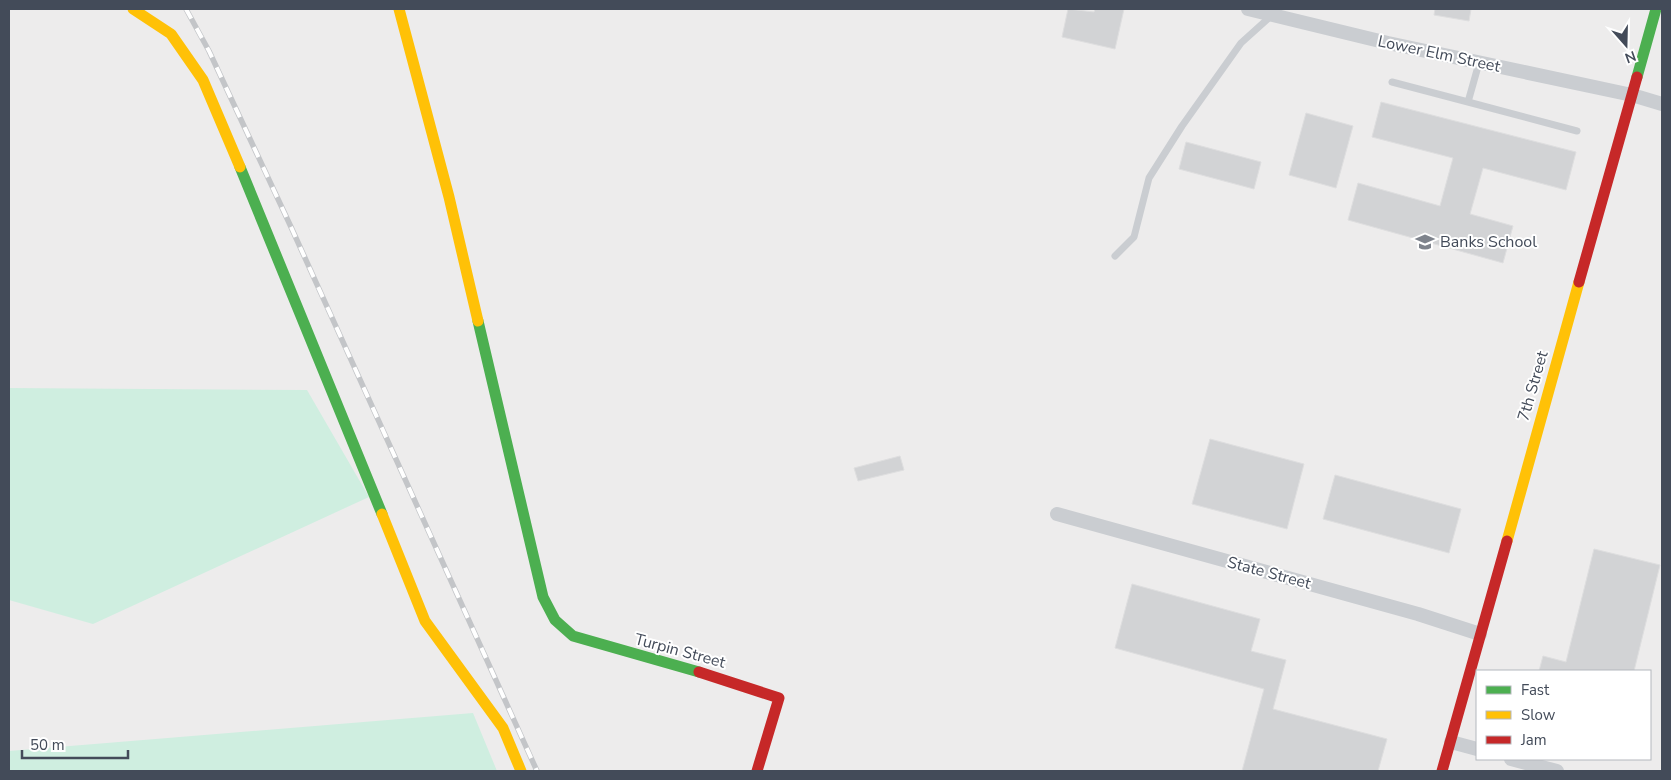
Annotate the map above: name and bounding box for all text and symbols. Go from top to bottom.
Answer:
north arrow [1601,20,1651,70]
street label: Lower Elm Street [1376,30,1503,78]
text: N [1622,46,1638,67]
school or university icon: Banks School [1414,231,1436,253]
place label: Banks School [1440,231,1537,253]
street label: 7th Street [1512,348,1554,424]
street label: State Street [1225,551,1314,595]
street label: Turpin Street [632,628,728,674]
legend [1476,670,1651,760]
text: Fast [1521,680,1550,700]
text: Slow [1521,705,1556,725]
scale bar [22,728,129,760]
text: Jam [1520,730,1547,750]
text: 50 m [30,735,65,755]

